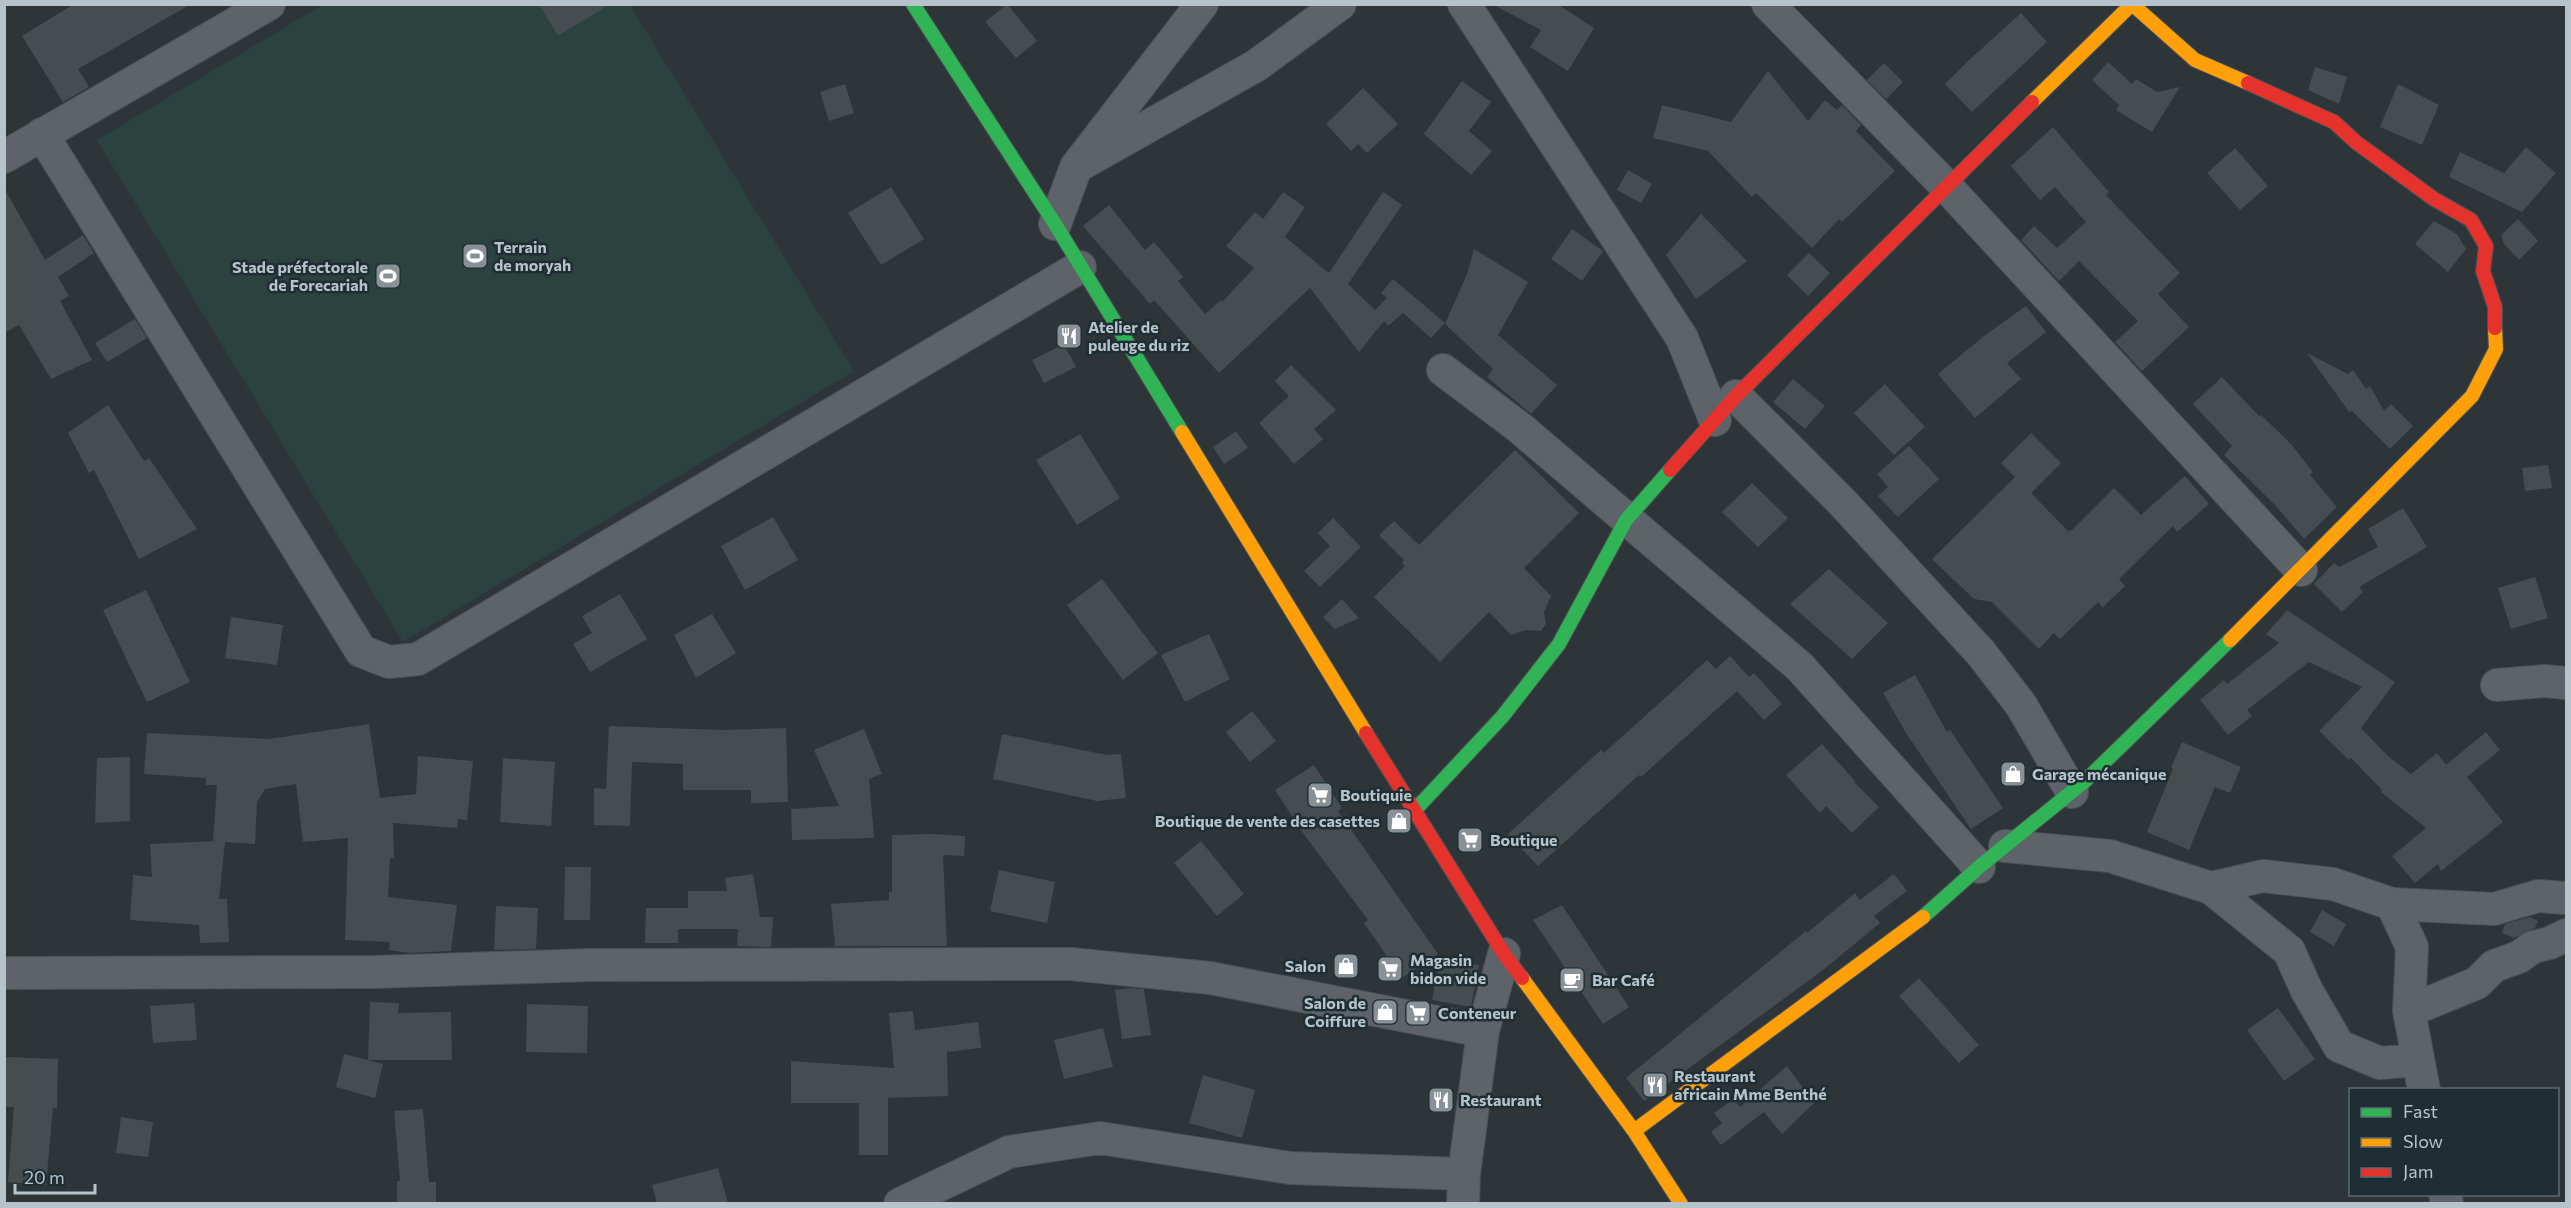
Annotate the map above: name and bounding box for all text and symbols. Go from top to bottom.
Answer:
place label: Terrain de moryah [494,237,571,274]
sports icon: Terrain de moryah [460,241,490,271]
place label: Stade préfectorale de Forecariah [232,257,368,294]
sports icon: Stade préfectorale de Forecariah [373,261,403,291]
place label: Atelier de puleuge du riz [1088,317,1189,354]
restaurant icon: Atelier de puleuge du riz [1054,321,1084,351]
shop icon: Garage mécanique [1998,759,2028,789]
place label: Garage mécanique [2032,764,2166,783]
supermarket icon: Boutiquie [1305,780,1335,810]
place label: Boutiquie [1340,785,1412,804]
shop icon: Boutique de vente des casettes [1384,806,1414,836]
place label: Boutique de vente des casettes [1155,811,1380,830]
supermarket icon: Boutique [1455,825,1485,855]
place label: Boutique [1490,830,1557,849]
place label: Magasin bidon vide [1410,950,1486,987]
shop icon: Salon [1331,951,1361,981]
supermarket icon: Magasin bidon vide [1375,954,1405,984]
place label: Salon [1285,956,1326,975]
cafe icon: Bar Café [1557,965,1587,995]
place label: Bar Café [1592,970,1655,989]
place label: Salon de Coiffure [1304,993,1366,1030]
shop icon: Salon de Coiffure [1370,997,1400,1027]
supermarket icon: Conteneur [1403,998,1433,1028]
place label: Conteneur [1438,1003,1517,1022]
place label: Restaurant africain Mme Benthé [1674,1066,1827,1103]
restaurant icon: Restaurant africain Mme Benthé [1640,1070,1670,1100]
restaurant icon: Restaurant [1426,1085,1456,1115]
legend [2349,1088,2559,1196]
place label: Restaurant [1460,1090,1542,1109]
text: Fast [2403,1100,2438,1122]
text: Slow [2403,1130,2443,1152]
scale bar [15,1157,94,1195]
text: Jam [2403,1160,2433,1182]
text: 20 m [24,1166,65,1188]

